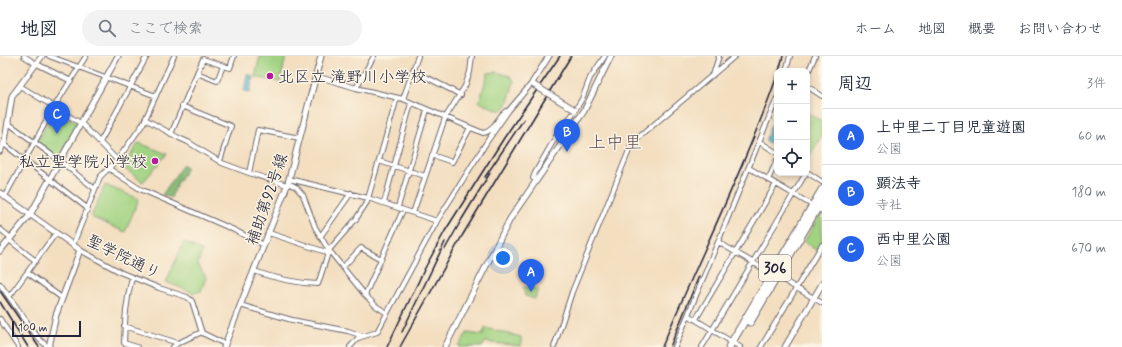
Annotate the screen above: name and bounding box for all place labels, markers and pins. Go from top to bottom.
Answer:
place label: 北区立 滝野川小学校 [278,67,426,88]
marker: 北区立 滝野川小学校 [265,71,275,81]
pin: C [44,101,70,134]
pin: B [554,119,580,152]
place label: 私立聖学院小学校 [19,152,147,173]
marker: 私立聖学院小学校 [150,156,160,166]
pin: A [518,259,544,292]

